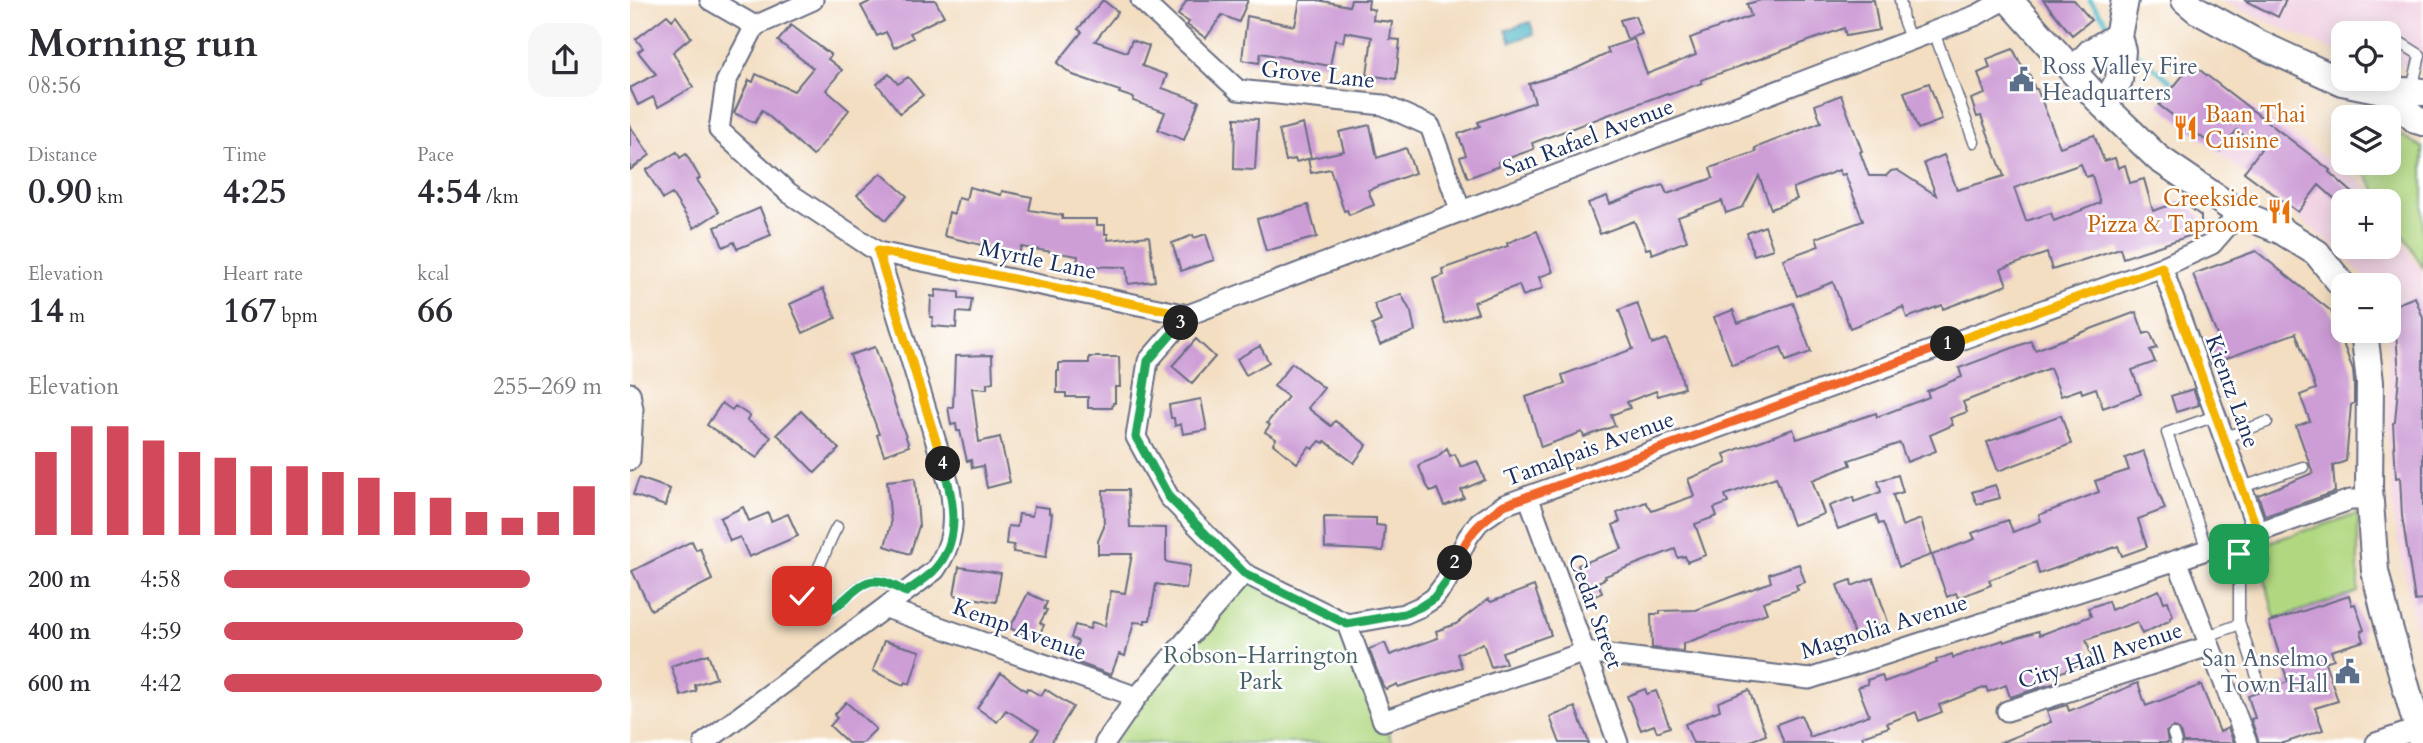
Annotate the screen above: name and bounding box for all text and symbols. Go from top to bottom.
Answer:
text: Morning run [28,18,258,70]
map controls [2331,21,2401,343]
button: locate [2331,21,2401,91]
button: share [528,23,602,97]
place label: Ross Valley Fire Headquarters [2042,51,2198,108]
street label: Grove Lane [1259,53,1377,96]
public building icon: Ross Valley Fire Headquarters [2008,65,2036,93]
text: 08:56 [28,70,81,101]
street label: San Rafael Avenue [1498,91,1678,184]
place label: Baan Thai Cuisine [2205,99,2306,156]
button: layers [2331,105,2401,175]
restaurant icon: Baan Thai Cuisine [2171,113,2199,141]
text: Distance [28,142,97,168]
text: Time [223,142,267,168]
text: Pace [417,142,454,168]
text: 0.90 [28,168,92,216]
text: 4:25 [223,168,287,216]
text: 4:54 [417,168,481,216]
place label: Creekside Pizza & Taproom [2087,183,2260,240]
text: km [92,184,123,210]
text: /km [481,184,519,210]
button: + [2331,189,2401,259]
restaurant icon: Creekside Pizza & Taproom [2265,197,2293,225]
street label: Myrtle Lane [976,232,1099,287]
text: Elevation [28,261,103,287]
text: Heart rate [223,261,303,287]
text: kcal [417,261,449,287]
button: − [2331,273,2401,343]
text: 14 [28,287,64,335]
text: 167 [223,287,276,335]
text: 66 [417,287,453,335]
text: m [64,303,85,329]
text: bpm [276,303,318,329]
pin: 3 [1164,306,1198,340]
text: 3 [1176,309,1185,335]
pin: 1 [1930,326,1966,362]
text: 1 [1943,330,1952,356]
street label: Kientz Lane [2198,330,2267,452]
text: Elevation [28,371,119,402]
text: 255–269 m [493,371,602,402]
street label: Tamalpais Avenue [1500,403,1679,494]
pin: 4 [926,447,960,482]
text: 4 [938,450,947,476]
pin [2209,524,2269,584]
icon: arrive [2220,535,2258,573]
pin: 2 [1438,546,1472,580]
text: 2 [1450,549,1459,575]
street label: Cedar Street [1560,549,1631,673]
text: 200 m [28,564,91,595]
text: 4:58 [140,564,181,595]
pin [772,566,832,626]
icon: check [783,577,821,615]
street label: Magnolia Avenue [1797,586,1971,667]
street label: Kemp Avenue [949,591,1091,668]
street label: City Hall Avenue [2014,614,2186,697]
text: 400 m [28,616,91,647]
text: 4:59 [140,616,181,647]
park label: Robson-Harrington Park [1163,640,1359,697]
place label: San Anselmo Town Hall [2202,643,2328,700]
public building icon: San Anselmo Town Hall [2334,657,2362,685]
text: 600 m [28,668,91,699]
text: 4:42 [140,668,181,699]

